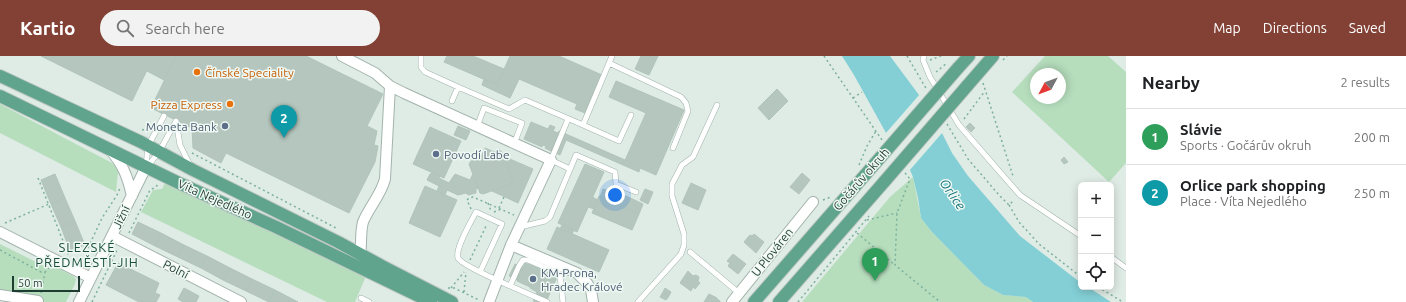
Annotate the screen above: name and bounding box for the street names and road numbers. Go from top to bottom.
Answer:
street label: Gočárův okruh [831,145,891,213]
street label: Víta Nejedlého [176,177,254,221]
street label: Jižní [110,202,133,231]
street label: U Plováren [749,225,795,279]
street label: Polní [161,257,192,281]

